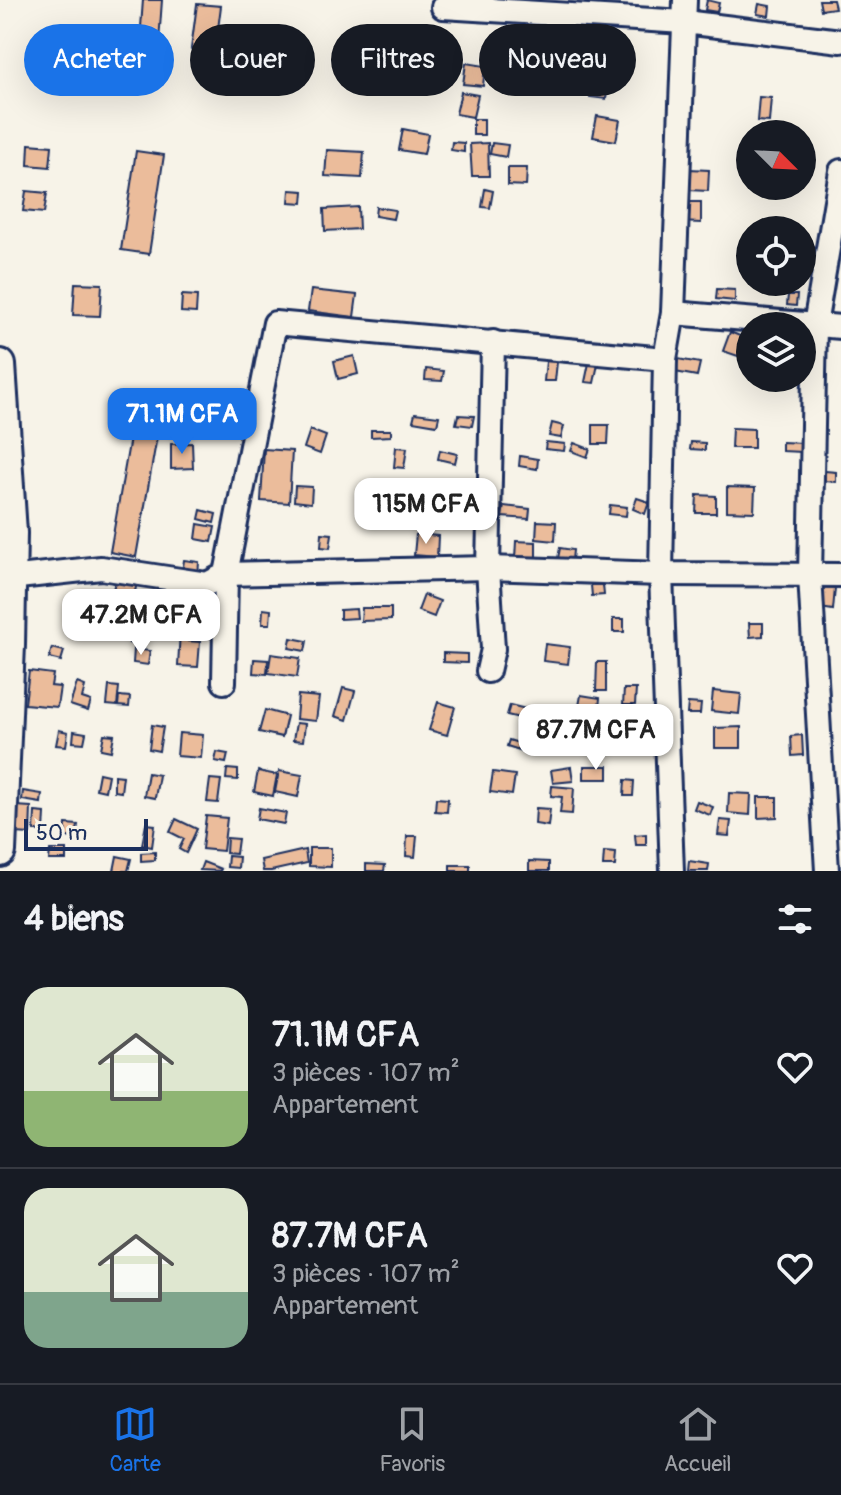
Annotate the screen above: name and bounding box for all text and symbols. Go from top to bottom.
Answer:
chip: Acheter [24,24,174,96]
chip: Louer [190,24,315,96]
chip: Filtres [331,24,463,96]
chip: Nouveau [479,24,636,96]
north arrow [736,120,816,200]
map controls [736,120,816,392]
button: locate [736,216,816,296]
button: layers [736,312,816,392]
pin: 71.1M CFA [90,388,274,456]
text: 71.1M CFA [126,398,238,430]
pin: 115M CFA [343,478,509,546]
text: 115M CFA [372,488,480,520]
pin: 47.2M CFA [49,589,233,657]
text: 47.2M CFA [80,599,202,631]
pin: 87.7M CFA [504,704,688,772]
text: 87.7M CFA [536,714,656,746]
scale bar [24,815,148,851]
text: 50 m [36,819,87,847]
icon: filters [773,897,817,941]
text: 4 biens [24,898,124,941]
text: 71.1M CFA [272,1014,419,1057]
icon: home [88,1019,184,1115]
icon: heart [773,1045,817,1089]
text: 3 pièces · 107 m² [272,1057,460,1089]
text: Appartement [272,1089,418,1121]
text: 87.7M CFA [272,1215,428,1258]
icon: home [88,1220,184,1316]
icon: heart [773,1246,817,1290]
text: 3 pièces · 107 m² [272,1258,460,1290]
text: Appartement [272,1290,418,1322]
tab: Carte [109,1402,161,1478]
tab: Favoris [380,1402,445,1478]
tab: Accueil [664,1402,732,1478]

